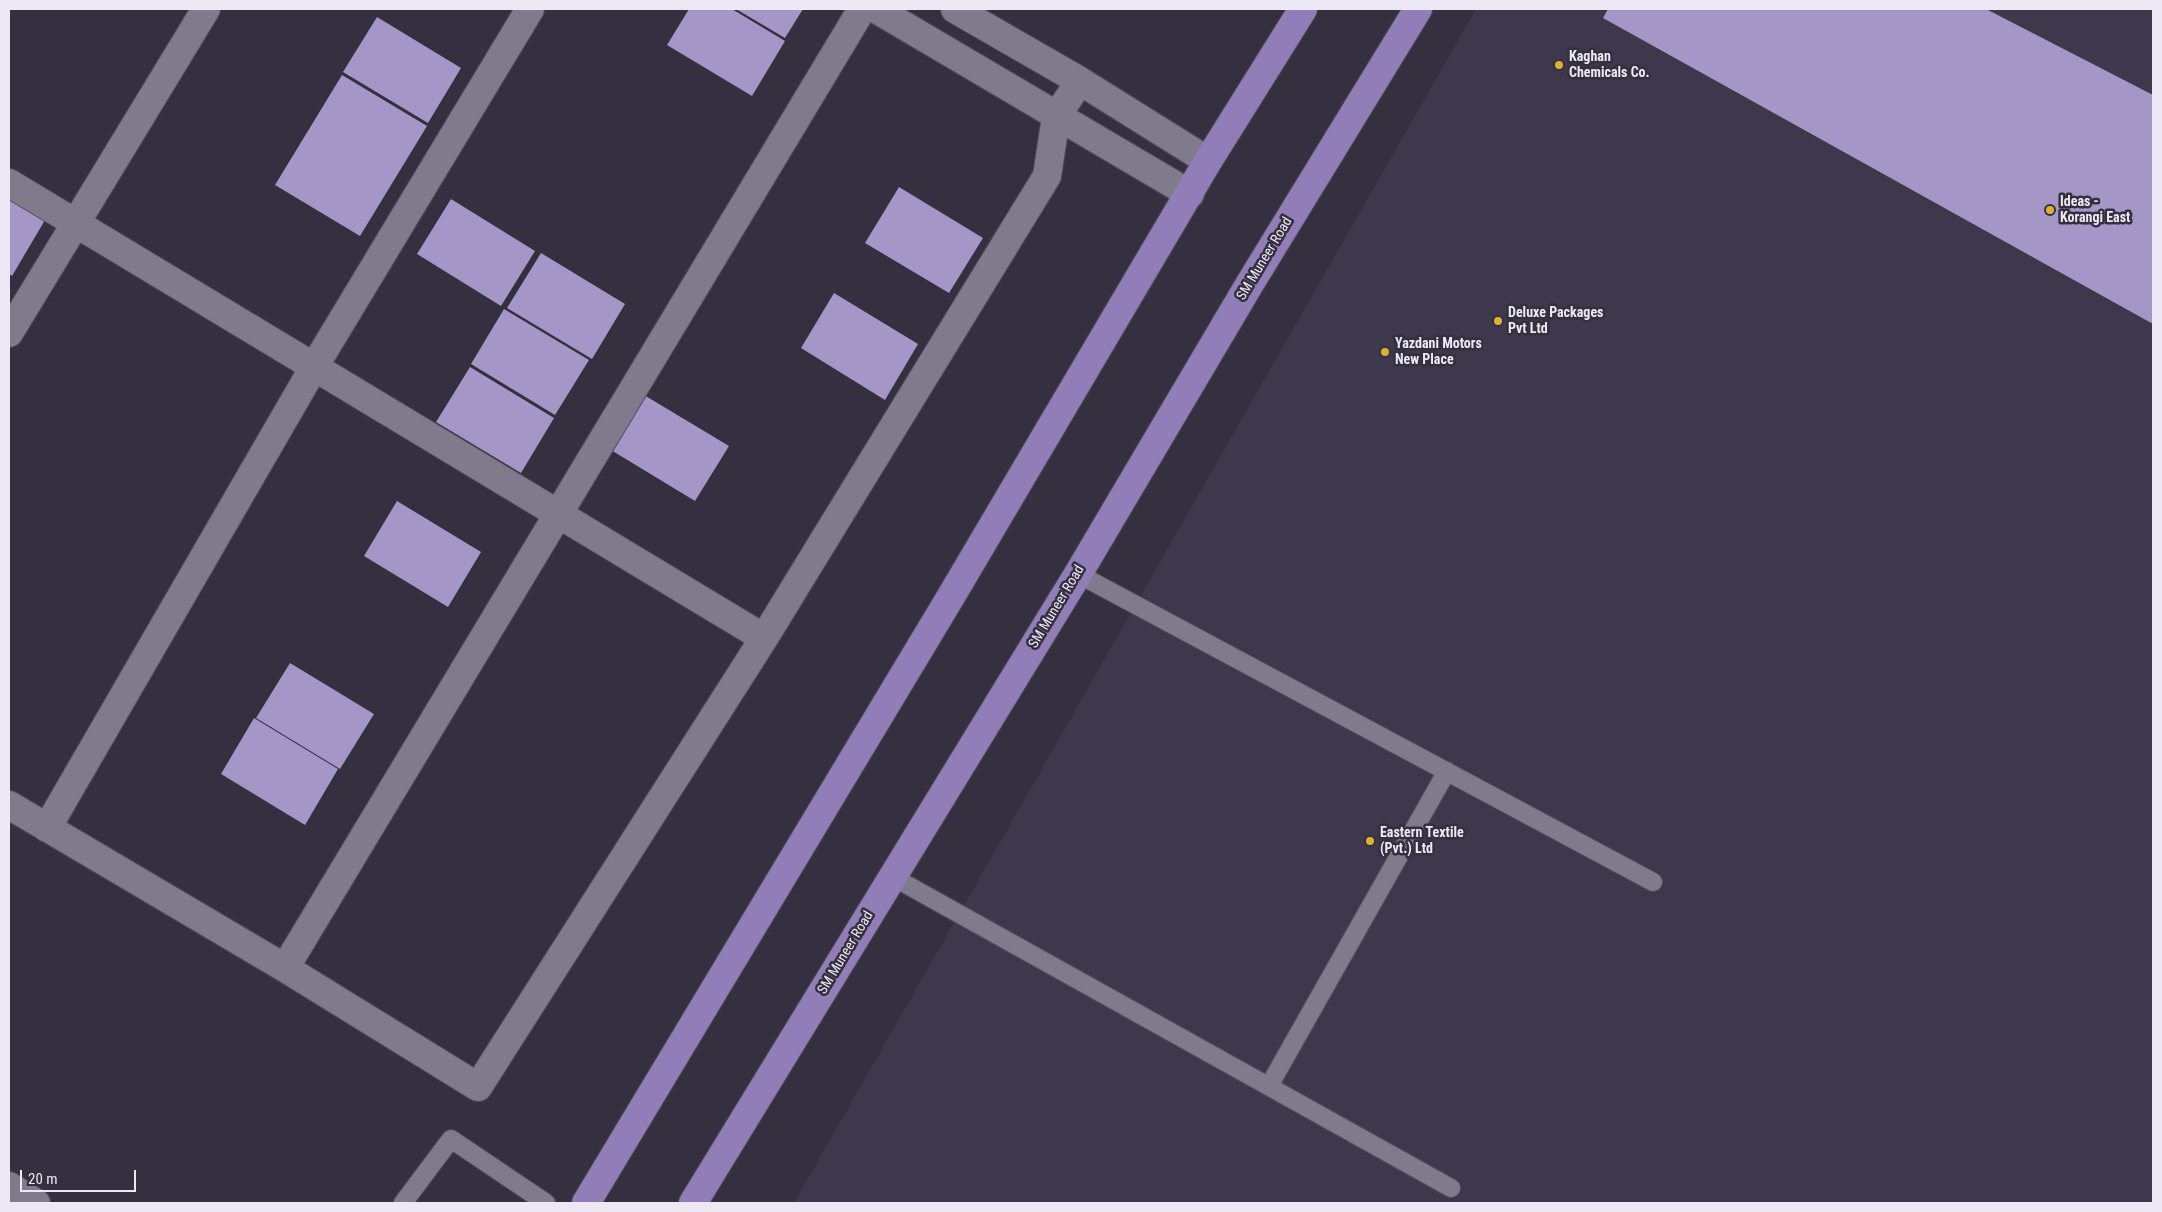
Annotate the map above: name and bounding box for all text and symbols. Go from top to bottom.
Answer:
place label: Kaghan Chemicals Co. [1569,49,1650,82]
marker: Kaghan Chemicals Co. [1553,59,1565,71]
place label: Ideas - Korangi East [2060,194,2130,226]
marker: Ideas - Korangi East [2044,204,2056,216]
street label: SM Muneer Road [1234,214,1296,304]
place label: Deluxe Packages Pvt Ltd [1508,305,1603,338]
marker: Deluxe Packages Pvt Ltd [1492,315,1504,327]
place label: Yazdani Motors New Place [1395,336,1482,368]
marker: Yazdani Motors New Place [1379,346,1391,358]
street label: SM Muneer Road [1026,562,1088,652]
place label: Eastern Textile (Pvt.) Ltd [1380,825,1464,858]
marker: Eastern Textile (Pvt.) Ltd [1364,835,1376,847]
street label: SM Muneer Road [815,908,877,998]
scale bar [22,1160,139,1192]
text: 20 m [28,1170,58,1188]

